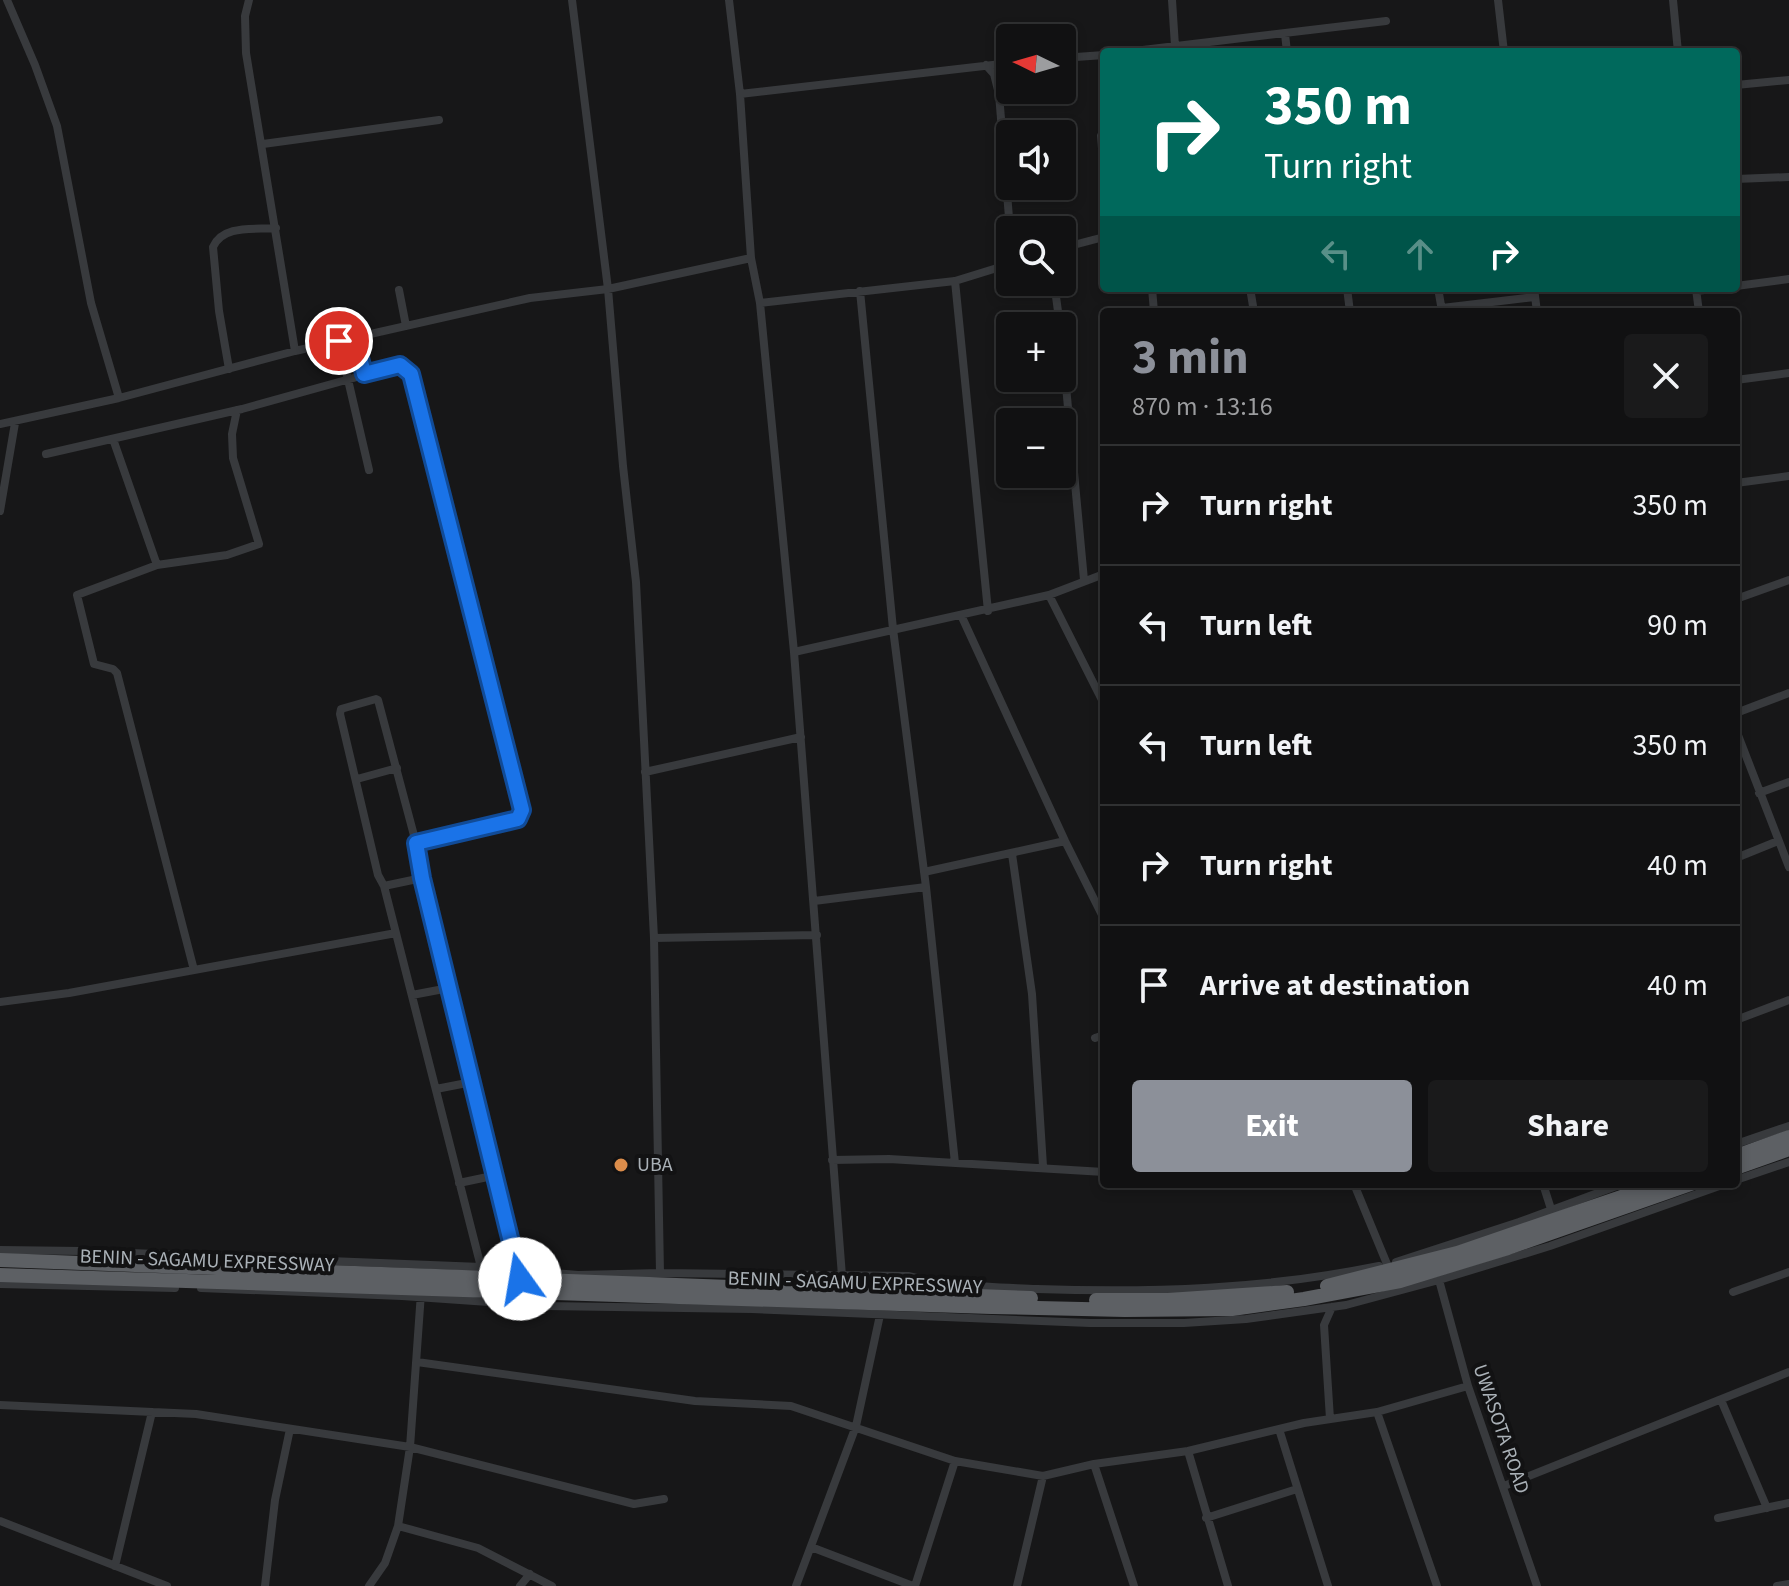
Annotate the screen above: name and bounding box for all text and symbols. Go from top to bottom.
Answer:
north arrow [996,24,1076,104]
map controls [996,24,1076,488]
text: 350 m [1264,67,1412,146]
icon: right [1132,80,1236,184]
button: sound [996,120,1076,200]
text: Turn right [1264,141,1412,192]
button: search [996,216,1076,296]
icon: left [1314,232,1358,276]
icon: ahead [1398,232,1442,276]
icon: right [1482,232,1526,276]
pin [305,307,373,375]
button: + [996,312,1076,392]
icon: arrive [317,319,361,363]
text: 3 min [1132,324,1249,392]
button: close [1624,334,1708,418]
text: 870 m · 13:16 [1132,388,1273,425]
button: − [996,408,1076,488]
icon: right [1132,483,1176,527]
text: Turn right [1200,484,1332,527]
text: 350 m [1632,484,1708,527]
icon: left [1132,603,1176,647]
text: Turn left [1200,604,1312,647]
text: 90 m [1647,604,1708,647]
icon: left [1132,723,1176,767]
text: Turn left [1200,724,1312,767]
text: 350 m [1632,724,1708,767]
icon: right [1132,843,1176,887]
text: Turn right [1200,844,1332,887]
text: 40 m [1647,844,1708,887]
icon: arrive [1132,963,1176,1007]
text: Arrive at destination [1200,964,1470,1007]
text: 40 m [1647,964,1708,1007]
button: Exit [1132,1080,1412,1172]
button: Share [1428,1080,1708,1172]
place label: UBA [637,1151,673,1179]
marker: UBA [612,1156,630,1174]
position arrow [478,1237,562,1321]
street label: BENIN - SAGAMU EXPRESSWAY [79,1243,335,1279]
street label: BENIN - SAGAMU EXPRESSWAY [727,1265,983,1301]
street label: UWASOTA ROAD [1466,1360,1536,1498]

